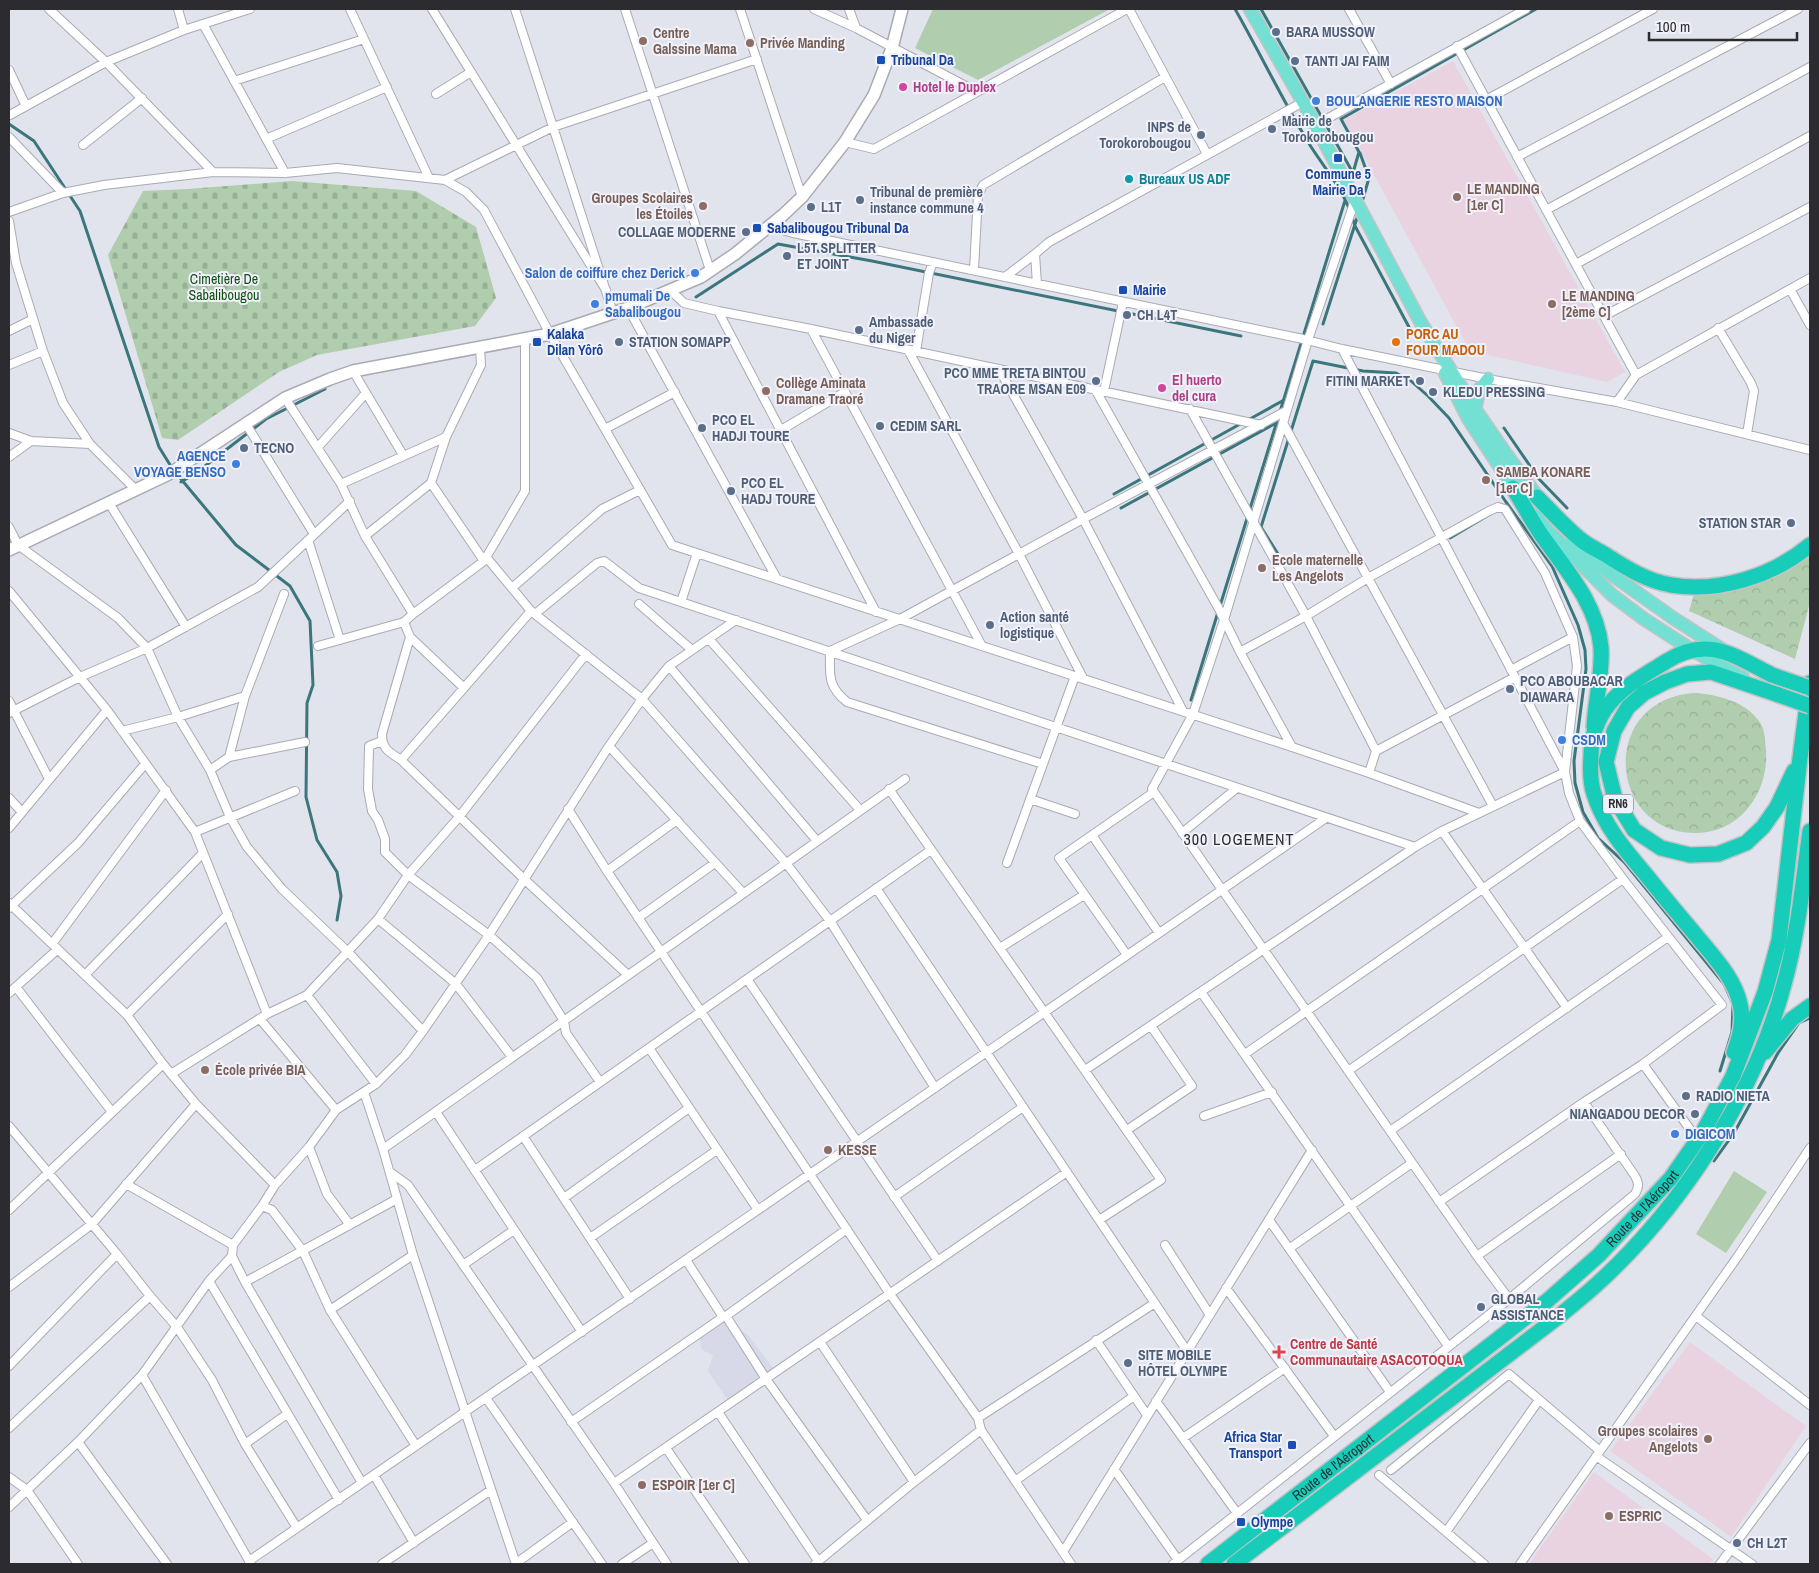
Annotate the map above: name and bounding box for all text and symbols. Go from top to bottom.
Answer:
scale bar [1649,10,1796,42]
text: 100 m [1656,16,1690,37]
place label: BARA MUSSOW [1286,23,1375,41]
place label: Centre Galssine Mama [653,24,737,58]
marker: BARA MUSSOW [1270,26,1282,38]
place label: Privée Manding [760,34,845,52]
marker: Centre Galssine Mama [637,35,649,47]
marker: Privée Manding [744,37,756,49]
place label: Tribunal Da [891,51,954,69]
place label: TANTI JAI FAIM [1305,52,1390,70]
marker: Tribunal Da [875,54,887,66]
marker: TANTI JAI FAIM [1289,55,1301,67]
place label: Hotel le Duplex [913,78,997,96]
marker: Hotel le Duplex [897,81,909,93]
place label: BOULANGERIE RESTO MAISON [1326,92,1502,110]
marker: BOULANGERIE RESTO MAISON [1310,95,1322,107]
place label: Mairie de Torokorobougou [1282,112,1374,146]
place label: INPS de Torokorobougou [1099,118,1191,152]
marker: Mairie de Torokorobougou [1266,123,1278,135]
marker: INPS de Torokorobougou [1195,129,1207,141]
marker: Commune 5 Mairie Da [1332,152,1344,164]
place label: Commune 5 Mairie Da [1305,165,1371,199]
place label: Bureaux US ADF [1139,170,1230,188]
marker: Bureaux US ADF [1123,173,1135,185]
place label: LE MANDING [1er C] [1467,180,1540,214]
place label: Tribunal de première instance commune 4 [870,183,984,217]
place label: Groupes Scolaires les Étoiles [592,189,693,223]
marker: LE MANDING [1er C] [1451,191,1463,203]
marker: Tribunal de première instance commune 4 [854,194,866,206]
place label: L1T [821,198,841,216]
marker: Groupes Scolaires les Étoiles [697,200,709,212]
marker: L1T [805,201,817,213]
place label: Sabalibougou Tribunal Da [767,219,909,237]
marker: Sabalibougou Tribunal Da [751,222,763,234]
place label: COLLAGE MODERNE [618,223,736,241]
marker: COLLAGE MODERNE [740,226,752,238]
place label: L5T SPLITTER ET JOINT [797,239,877,273]
marker: L5T SPLITTER ET JOINT [781,250,793,262]
place label: Salon de coiffure chez Derick [525,264,686,282]
marker: Salon de coiffure chez Derick [689,267,701,279]
park label: Cimetière De Sabalibougou [189,270,259,304]
place label: Mairie [1133,281,1166,299]
marker: Mairie [1117,284,1129,296]
place label: pmumali De Sabalibougou [605,287,681,321]
place label: LE MANDING [2ème C] [1562,287,1635,321]
marker: pmumali De Sabalibougou [589,298,601,310]
marker: LE MANDING [2ème C] [1546,298,1558,310]
place label: CH L4T [1137,306,1177,324]
marker: CH L4T [1121,309,1133,321]
place label: Ambassade du Niger [869,313,933,347]
marker: Ambassade du Niger [853,324,865,336]
place label: Kalaka Dilan Yôrô [547,325,603,359]
place label: PORC AU FOUR MADOU [1406,325,1485,359]
place label: STATION SOMAPP [629,333,731,351]
marker: Kalaka Dilan Yôrô [531,336,543,348]
marker: STATION SOMAPP [613,336,625,348]
marker: PORC AU FOUR MADOU [1390,336,1402,348]
place label: PCO MME TRETA BINTOU TRAORE MSAN E09 [944,364,1086,398]
place label: El huerto del cura [1172,371,1222,405]
place label: FITINI MARKET [1326,372,1410,390]
place label: Collège Aminata Dramane Traoré [776,374,866,408]
marker: PCO MME TRETA BINTOU TRAORE MSAN E09 [1090,375,1102,387]
marker: FITINI MARKET [1414,375,1426,387]
marker: El huerto del cura [1156,382,1168,394]
place label: KLEDU PRESSING [1443,383,1545,401]
marker: Collège Aminata Dramane Traoré [760,385,772,397]
marker: KLEDU PRESSING [1427,386,1439,398]
place label: PCO EL HADJI TOURE [712,411,790,445]
place label: CEDIM SARL [890,417,961,435]
marker: CEDIM SARL [874,420,886,432]
marker: PCO EL HADJI TOURE [696,422,708,434]
place label: TECNO [254,439,294,457]
marker: TECNO [238,442,250,454]
place label: AGENCE VOYAGE BENSO [134,447,226,481]
marker: AGENCE VOYAGE BENSO [230,458,242,470]
place label: SAMBA KONARE [1er C] [1496,463,1591,497]
place label: PCO EL HADJ TOURE [741,474,816,508]
marker: SAMBA KONARE [1er C] [1480,474,1492,486]
marker: PCO EL HADJ TOURE [725,485,737,497]
place label: STATION STAR [1699,514,1782,532]
marker: STATION STAR [1785,517,1797,529]
place label: Ecole maternelle Les Angelots [1272,551,1363,585]
marker: Ecole maternelle Les Angelots [1256,562,1268,574]
place label: Action santé logistique [1000,608,1069,642]
marker: Action santé logistique [984,619,996,631]
place label: PCO ABOUBACAR DIAWARA [1520,672,1624,706]
marker: PCO ABOUBACAR DIAWARA [1504,683,1516,695]
place label: CSDM [1572,731,1606,749]
marker: CSDM [1556,734,1568,746]
road number: RN6 [1603,794,1633,814]
district label: 300 LOGEMENT [1183,828,1295,850]
place label: École privée BIA [215,1061,306,1079]
marker: École privée BIA [199,1064,211,1076]
place label: RADIO NIETA [1696,1087,1770,1105]
marker: RADIO NIETA [1680,1090,1692,1102]
place label: NIANGADOU DECOR [1570,1105,1686,1123]
marker: NIANGADOU DECOR [1689,1108,1701,1120]
place label: DIGICOM [1685,1125,1735,1143]
marker: DIGICOM [1669,1128,1681,1140]
place label: KESSE [838,1141,877,1159]
marker: KESSE [822,1144,834,1156]
street label: Route de l'Aéroport [1602,1167,1683,1251]
place label: GLOBAL ASSISTANCE [1491,1290,1564,1324]
marker: GLOBAL ASSISTANCE [1475,1301,1487,1313]
place label: Centre de Santé Communautaire ASACOTOQUA [1290,1335,1464,1369]
marker: Centre de Santé Communautaire ASACOTOQUA [1272,1345,1286,1359]
place label: SITE MOBILE HÔTEL OLYMPE [1138,1346,1228,1380]
marker: SITE MOBILE HÔTEL OLYMPE [1122,1357,1134,1369]
place label: Groupes scolaires Angelots [1598,1422,1698,1456]
place label: Africa Star Transport [1224,1428,1283,1462]
street label: Route de l'Aéroport [1288,1430,1377,1505]
marker: Groupes scolaires Angelots [1702,1433,1714,1445]
marker: Africa Star Transport [1286,1439,1298,1451]
place label: ESPOIR [1er C] [652,1476,735,1494]
marker: ESPOIR [1er C] [636,1479,648,1491]
place label: ESPRIC [1619,1507,1662,1525]
marker: ESPRIC [1603,1510,1615,1522]
place label: Olympe [1251,1513,1293,1531]
marker: Olympe [1235,1516,1247,1528]
place label: CH L2T [1747,1534,1787,1552]
marker: CH L2T [1731,1537,1743,1549]

